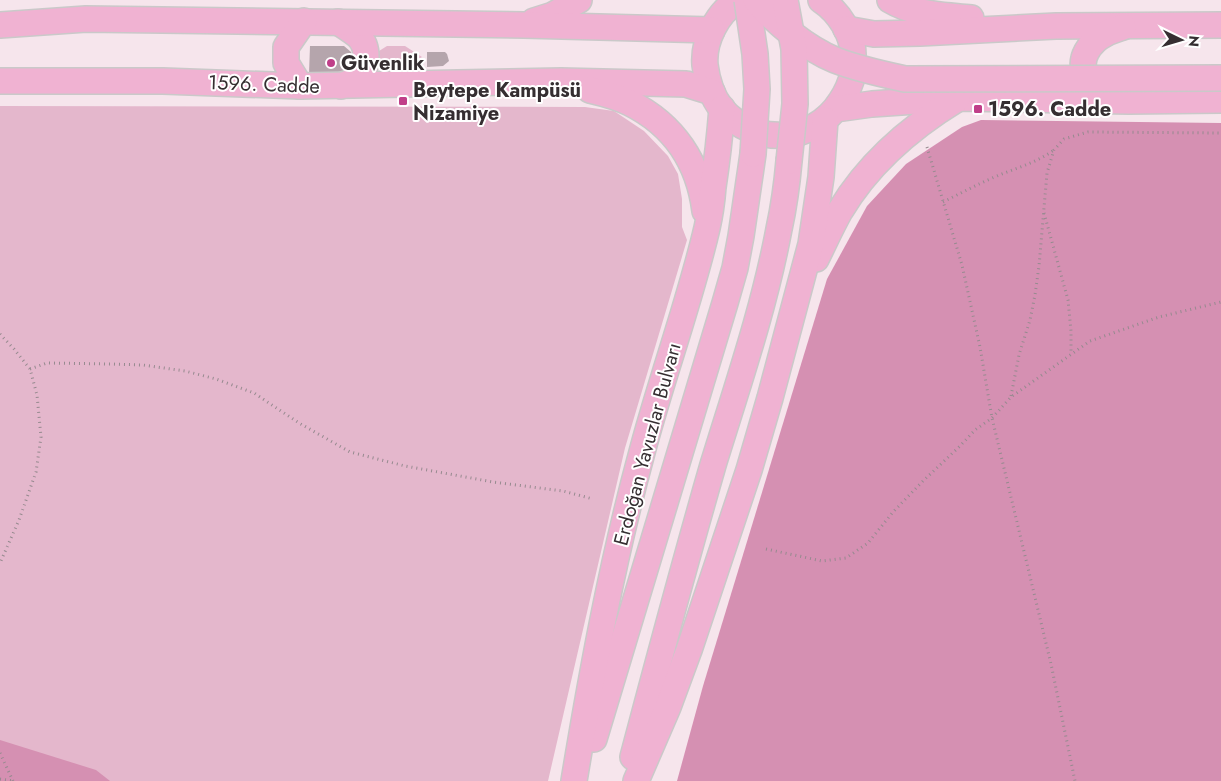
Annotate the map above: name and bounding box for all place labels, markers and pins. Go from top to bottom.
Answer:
place label: Güvenlik [341,49,425,78]
marker: Güvenlik [325,57,337,69]
place label: Beytepe Kampüsü Nizamiye [413,76,581,128]
marker: Beytepe Kampüsü Nizamiye [397,95,409,107]
place label: 1596. Cadde [988,95,1111,124]
marker: 1596. Cadde [972,103,984,115]

